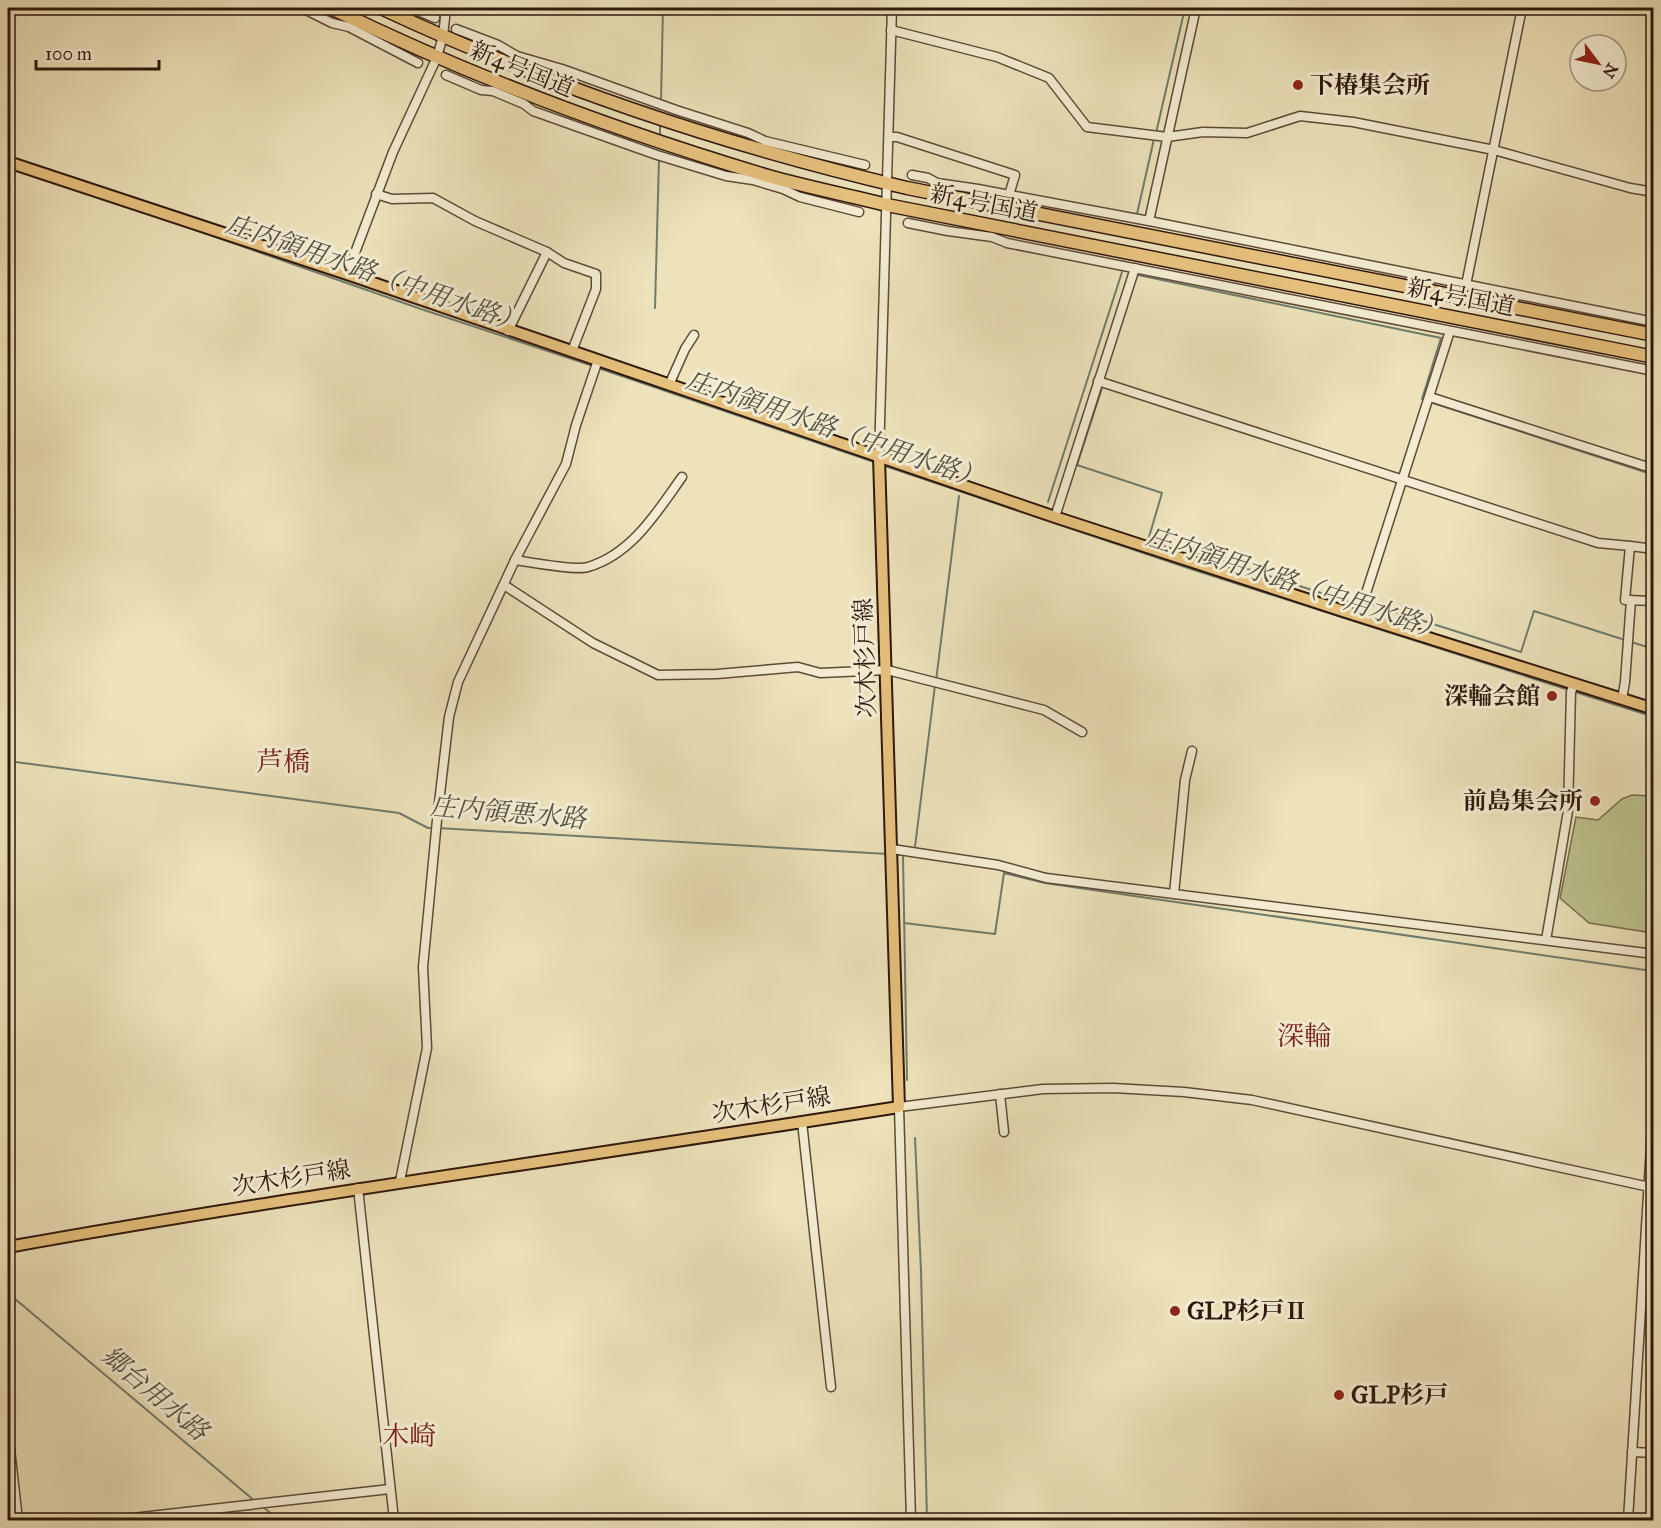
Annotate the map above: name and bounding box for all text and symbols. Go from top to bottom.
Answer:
scale bar [36,33,159,71]
north arrow [1568,33,1628,93]
street label: 新4号国道 [466,35,578,103]
text: 100 m [45,43,92,65]
text: N [1598,60,1622,82]
place label: 下椿集会所 [1310,70,1430,100]
marker: 下椿集会所 [1291,78,1305,92]
street label: 新4号国道 [927,178,1041,228]
water label: 庄内領用水路（中用水路） [222,207,528,339]
street label: 新4号国道 [1404,272,1518,322]
water label: 庄内領用水路（中用水路） [682,363,988,495]
water label: 庄内領用水路（中用水路） [1143,520,1449,646]
street label: 次木杉戸線 [848,598,882,718]
place label: 深輪会館 [1444,681,1540,711]
marker: 深輪会館 [1545,689,1559,703]
district label: 芦橋 [256,745,310,778]
place label: 前島集会所 [1463,786,1583,816]
water label: 庄内領悪水路 [429,789,589,835]
marker: 前島集会所 [1588,794,1602,808]
district label: 深輪 [1277,1019,1331,1052]
street label: 次木杉戸線 [709,1081,833,1129]
street label: 次木杉戸線 [229,1154,353,1202]
place label: GLP杉戸Ⅱ [1187,1296,1308,1326]
marker: GLP杉戸Ⅱ [1168,1304,1182,1318]
water label: 郷台用水路 [95,1339,217,1448]
place label: GLP杉戸 [1351,1380,1448,1410]
marker: GLP杉戸 [1332,1388,1346,1402]
district label: 木崎 [382,1419,436,1452]

